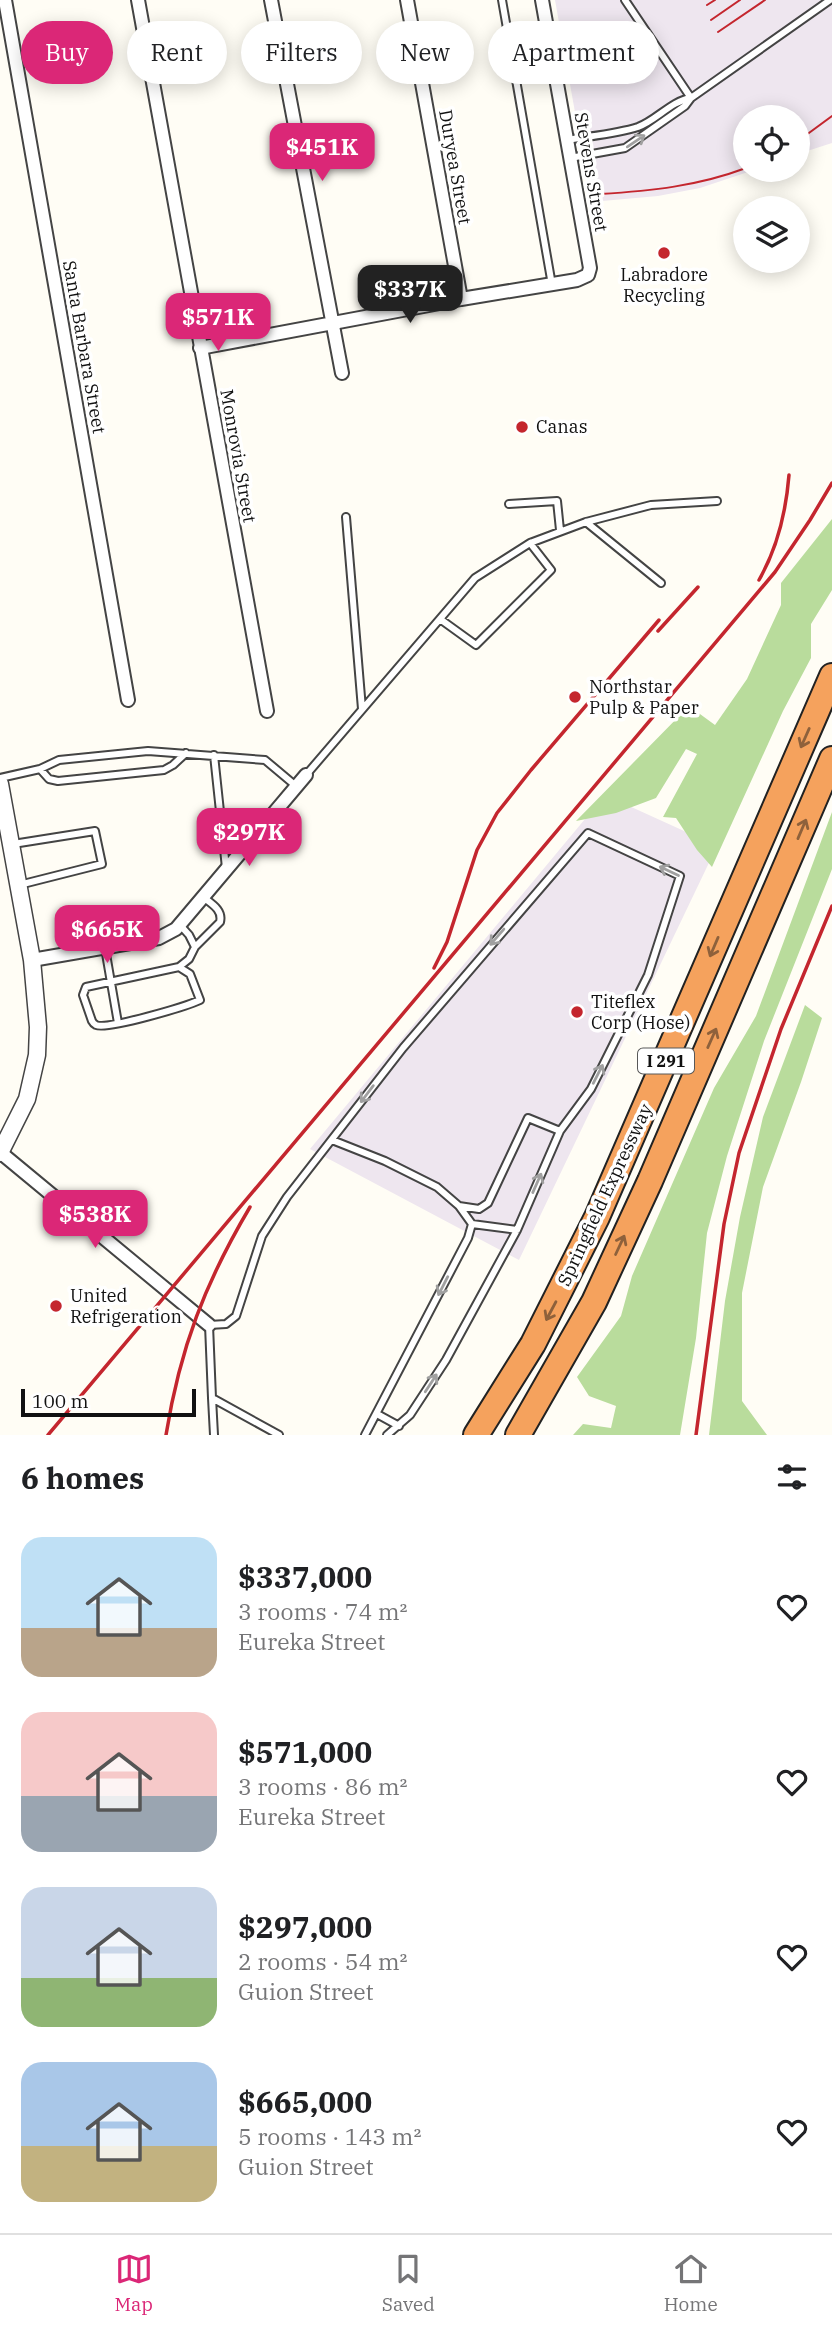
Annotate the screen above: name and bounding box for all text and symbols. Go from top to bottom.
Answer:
chip: Buy [21,21,113,84]
chip: Rent [127,21,227,84]
chip: Filters [241,21,362,84]
chip: New [376,21,474,84]
chip: Apartment [488,21,659,84]
map controls [733,105,810,273]
button: locate [733,105,810,182]
street label: Duryea Street [434,108,477,226]
street label: Stevens Street [570,110,613,233]
pin: $451K [273,124,371,183]
text: $451K [286,131,358,161]
one-way arrow [625,134,645,148]
button: layers [733,196,810,273]
marker: Labradore Recycling [656,245,672,261]
street label: Santa Barbara Street [58,259,111,435]
place label: Labradore Recycling [620,263,708,307]
pin: $337K [361,266,459,325]
text: $337K [374,273,446,303]
pin: $571K [169,294,267,353]
text: $571K [182,301,254,331]
street label: Monrovia Street [215,387,262,524]
place label: Canas [536,415,587,438]
marker: Canas [514,419,530,435]
place label: Northstar Pulp & Paper [589,675,699,719]
marker: Northstar Pulp & Paper [567,689,583,705]
one-way arrow [797,727,810,748]
pin: $297K [200,808,298,868]
text: $297K [213,816,285,846]
one-way arrow [797,818,810,840]
one-way arrow [659,864,680,877]
pin: $665K [58,906,156,965]
text: $665K [71,913,143,943]
one-way arrow [489,927,505,945]
one-way arrow [707,936,720,957]
place label: Titeflex Corp (Hose) [591,990,690,1034]
marker: Titeflex Corp (Hose) [569,1004,585,1020]
one-way arrow [707,1027,720,1049]
road number: I 291 [638,1049,694,1074]
one-way arrow [592,1064,606,1085]
one-way arrow [360,1084,375,1103]
street label: Springfield Expressway [552,1099,657,1290]
one-way arrow [531,1172,544,1194]
pin: $538K [46,1190,144,1250]
text: $538K [59,1198,131,1228]
one-way arrow [614,1235,627,1257]
one-way arrow [436,1275,450,1296]
place label: United Refrigeration [70,1284,182,1328]
marker: United Refrigeration [48,1298,64,1314]
one-way arrow [544,1300,557,1321]
one-way arrow [424,1374,438,1394]
scale bar [21,1386,196,1418]
text: 100 m [32,1389,89,1413]
text: 6 homes [21,1458,144,1497]
icon: filters [773,1458,811,1496]
text: $337,000 [238,1557,372,1596]
icon: home [77,1565,161,1649]
icon: heart [773,1588,811,1626]
text: 3 rooms · 74 m² [238,1596,408,1626]
text: Eureka Street [238,1626,385,1656]
text: $571,000 [238,1732,372,1771]
icon: home [77,1740,161,1824]
icon: heart [773,1763,811,1801]
text: 3 rooms · 86 m² [238,1771,408,1801]
text: Eureka Street [238,1801,385,1831]
text: $297,000 [238,1907,372,1946]
icon: home [77,1915,161,1999]
icon: heart [773,1938,811,1976]
text: 2 rooms · 54 m² [238,1946,408,1976]
text: Guion Street [238,1976,374,2006]
text: $665,000 [238,2082,372,2121]
icon: home [77,2090,161,2174]
icon: heart [773,2113,811,2151]
text: 5 rooms · 143 m² [238,2121,421,2151]
text: Guion Street [238,2151,374,2181]
tab: Map [114,2250,153,2316]
tab: Saved [382,2250,435,2316]
tab: Home [664,2250,718,2316]

